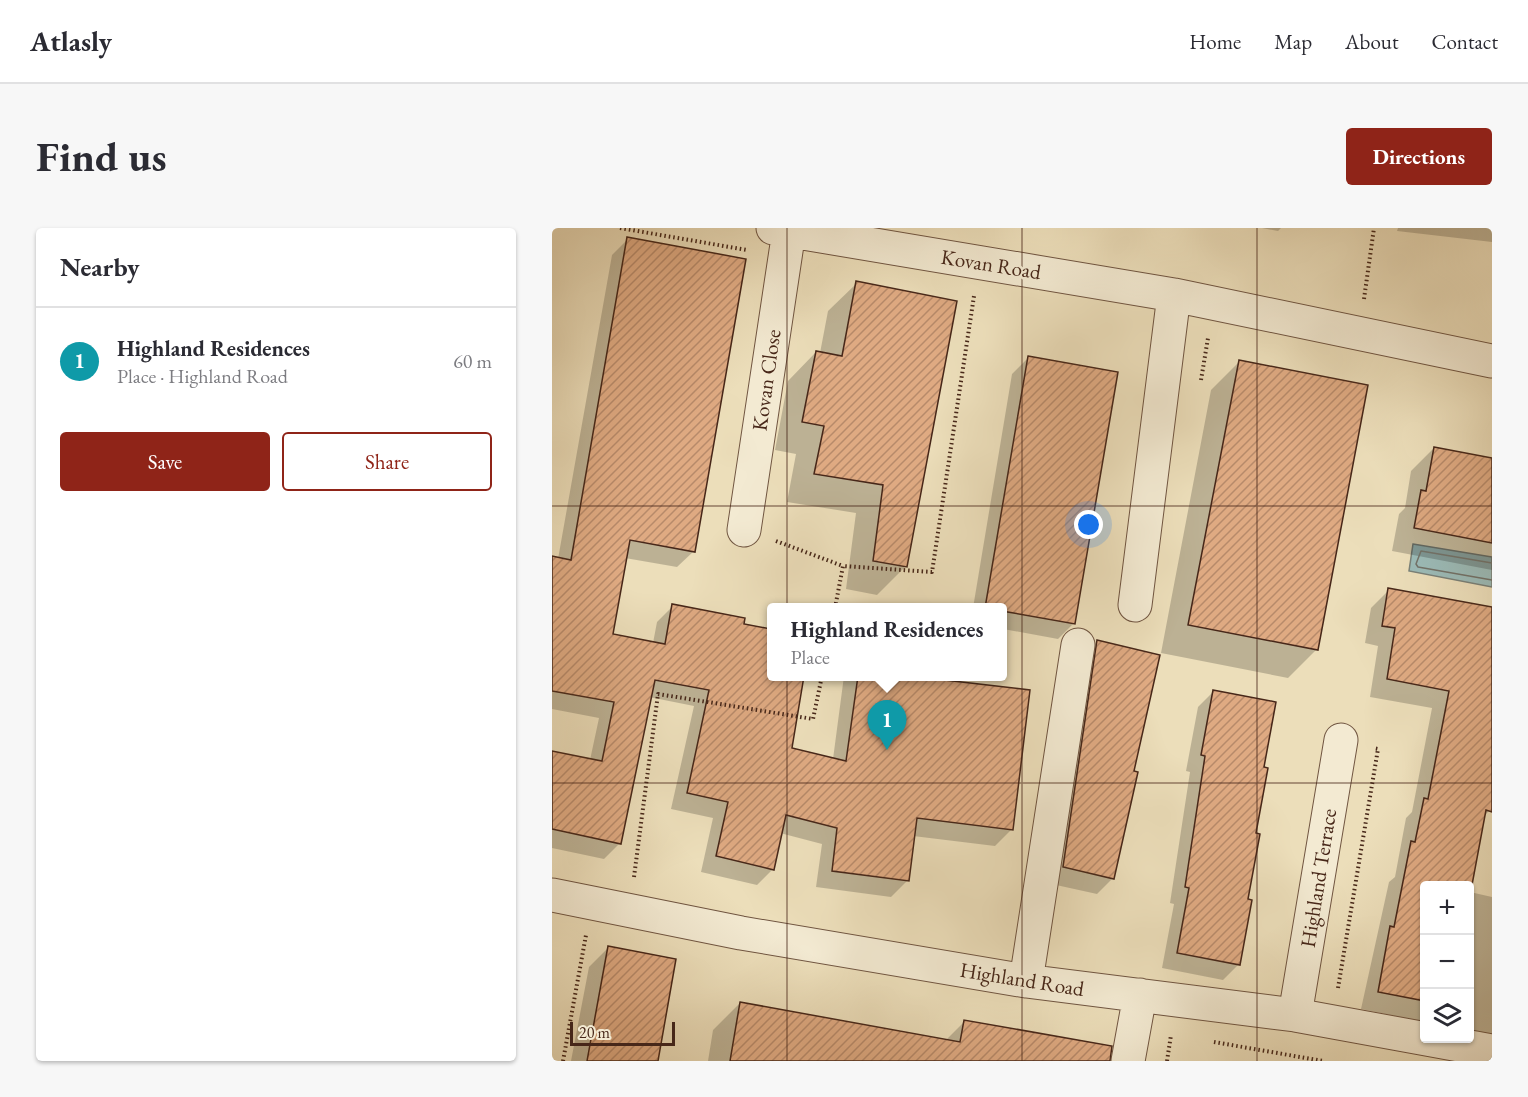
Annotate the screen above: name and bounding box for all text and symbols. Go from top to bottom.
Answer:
text: Atlasly [30,23,112,59]
text: Home [1189,28,1241,55]
text: Map [1274,28,1312,55]
text: About [1345,28,1398,55]
text: Contact [1431,28,1498,55]
button: Directions [1346,128,1492,185]
text: Find us [36,129,167,184]
street label: Kovan Road [939,243,1043,285]
text: Nearby [60,250,140,284]
street label: Kovan Close [746,327,786,433]
text: Highland Residences [117,334,310,363]
text: 1 [74,348,85,374]
text: 60 m [453,348,492,374]
text: Place · Highland Road [117,363,288,389]
button: Save [60,432,270,491]
button: Share [282,432,492,491]
your location [1074,510,1103,539]
popup [767,603,1007,681]
text: Highland Residences [791,615,983,644]
text: Place [791,644,830,670]
pin: 1 [868,700,906,750]
street label: Highland Terrace [1294,807,1342,949]
map controls [1420,881,1474,1043]
button: + [1420,881,1474,935]
button: − [1420,935,1474,989]
street label: Highland Road [958,956,1086,1002]
button: layers [1420,989,1474,1043]
scale bar [570,1019,675,1046]
text: 20 m [579,1022,610,1043]

